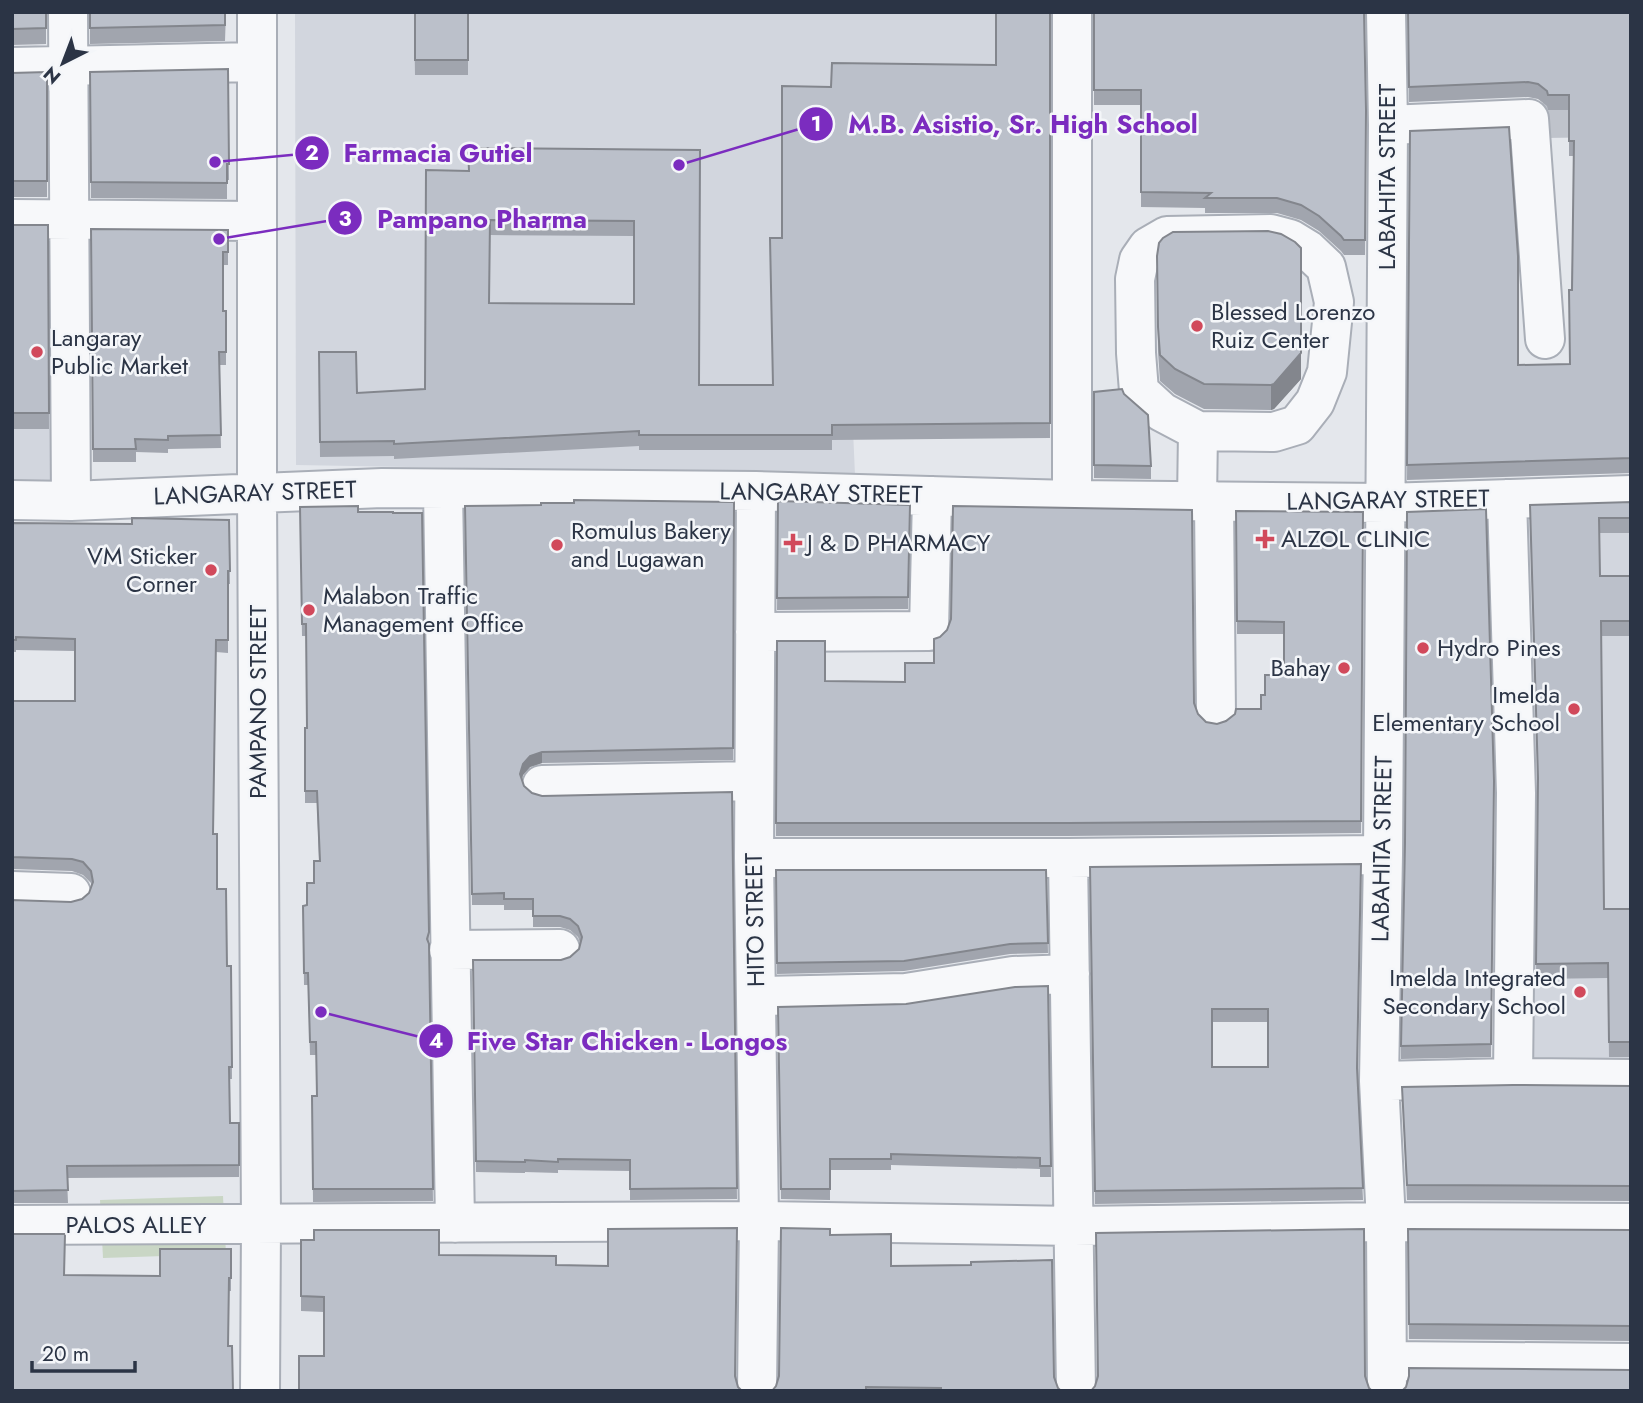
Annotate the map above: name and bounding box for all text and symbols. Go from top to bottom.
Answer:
north arrow [28,28,98,98]
text: N [37,60,67,90]
street label: LABAHITA STREET [1369,84,1404,270]
callout: M.B. Asistio, Sr. High School [799,100,1211,147]
text: M.B. Asistio, Sr. High School [848,105,1198,143]
text: 1 [811,109,821,139]
callout: Farmacia Gutiel [295,129,546,176]
text: Farmacia Gutiel [344,134,532,172]
text: 2 [305,138,319,168]
callout: Pampano Pharma [328,195,601,242]
text: Pampano Pharma [377,200,587,238]
text: 3 [338,204,352,234]
place label: Blessed Lorenzo Ruiz Center [1211,294,1375,357]
marker: Blessed Lorenzo Ruiz Center [1189,318,1205,334]
place label: Langaray Public Market [51,320,188,383]
marker: Langaray Public Market [29,344,45,360]
street label: LANGARAY STREET [153,471,357,514]
street label: LANGARAY STREET [719,473,923,512]
street label: LANGARAY STREET [1286,480,1490,519]
place label: Romulus Bakery and Lugawan [571,513,731,576]
place label: ALZOL CLINIC [1281,521,1431,556]
place label: J & D PHARMACY [804,525,991,560]
marker: ALZOL CLINIC [1255,529,1275,549]
marker: J & D PHARMACY [785,535,801,551]
marker: Romulus Bakery and Lugawan [549,537,565,553]
place label: VM Sticker Corner [87,538,198,601]
marker: VM Sticker Corner [203,562,219,578]
place label: Malabon Traffic Management Office [323,578,524,641]
marker: Malabon Traffic Management Office [301,602,317,618]
street label: PAMPANO STREET [240,605,275,799]
place label: Hydro Pines [1437,630,1561,665]
marker: Hydro Pines [1415,640,1431,656]
place label: Bahay [1270,650,1330,685]
marker: Bahay [1336,660,1352,676]
place label: Imelda Elementary School [1372,677,1560,740]
marker: Imelda Elementary School [1566,701,1582,717]
street label: LABAHITA STREET [1362,756,1401,942]
street label: HITO STREET [736,852,773,988]
place label: Imelda Integrated Secondary School [1382,960,1566,1023]
marker: Imelda Integrated Secondary School [1572,984,1588,1000]
callout: Five Star Chicken - Longos [418,1017,802,1064]
text: Five Star Chicken - Longos [467,1022,787,1060]
text: 4 [429,1026,443,1056]
street label: PALOS ALLEY [66,1207,207,1242]
scale bar [32,1330,135,1374]
text: 20 m [42,1339,89,1369]

